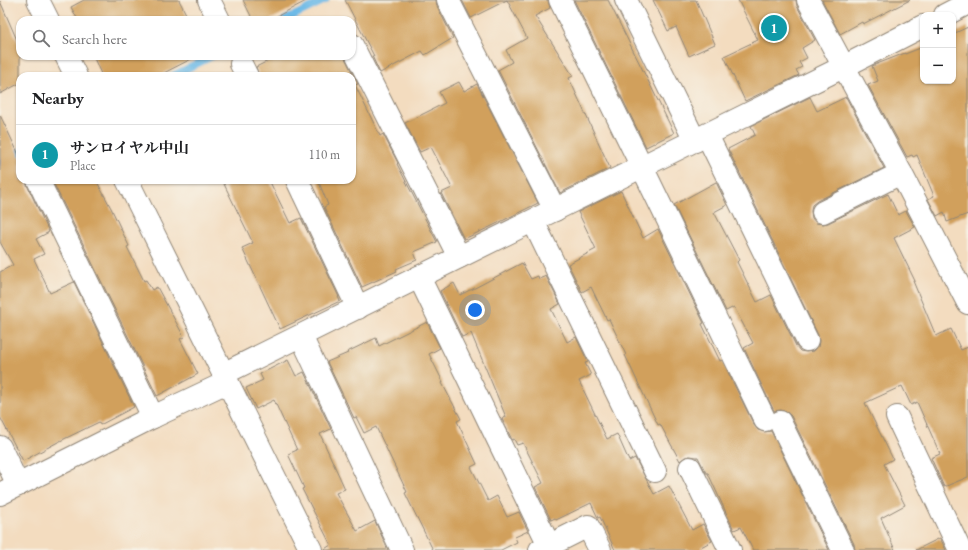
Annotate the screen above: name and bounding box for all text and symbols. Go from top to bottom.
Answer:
map controls [920,12,956,84]
button: + [920,12,956,48]
pin: 1 [761,13,787,43]
search box [16,16,356,60]
icon: search [30,27,52,49]
text: Search here [62,29,127,48]
button: − [920,48,956,84]
text: Nearby [32,87,84,109]
text: サンロイヤル中山 [70,138,189,157]
text: 1 [42,146,48,163]
text: 110 m [309,146,340,163]
text: Place [70,157,96,174]
your location [465,300,485,320]

